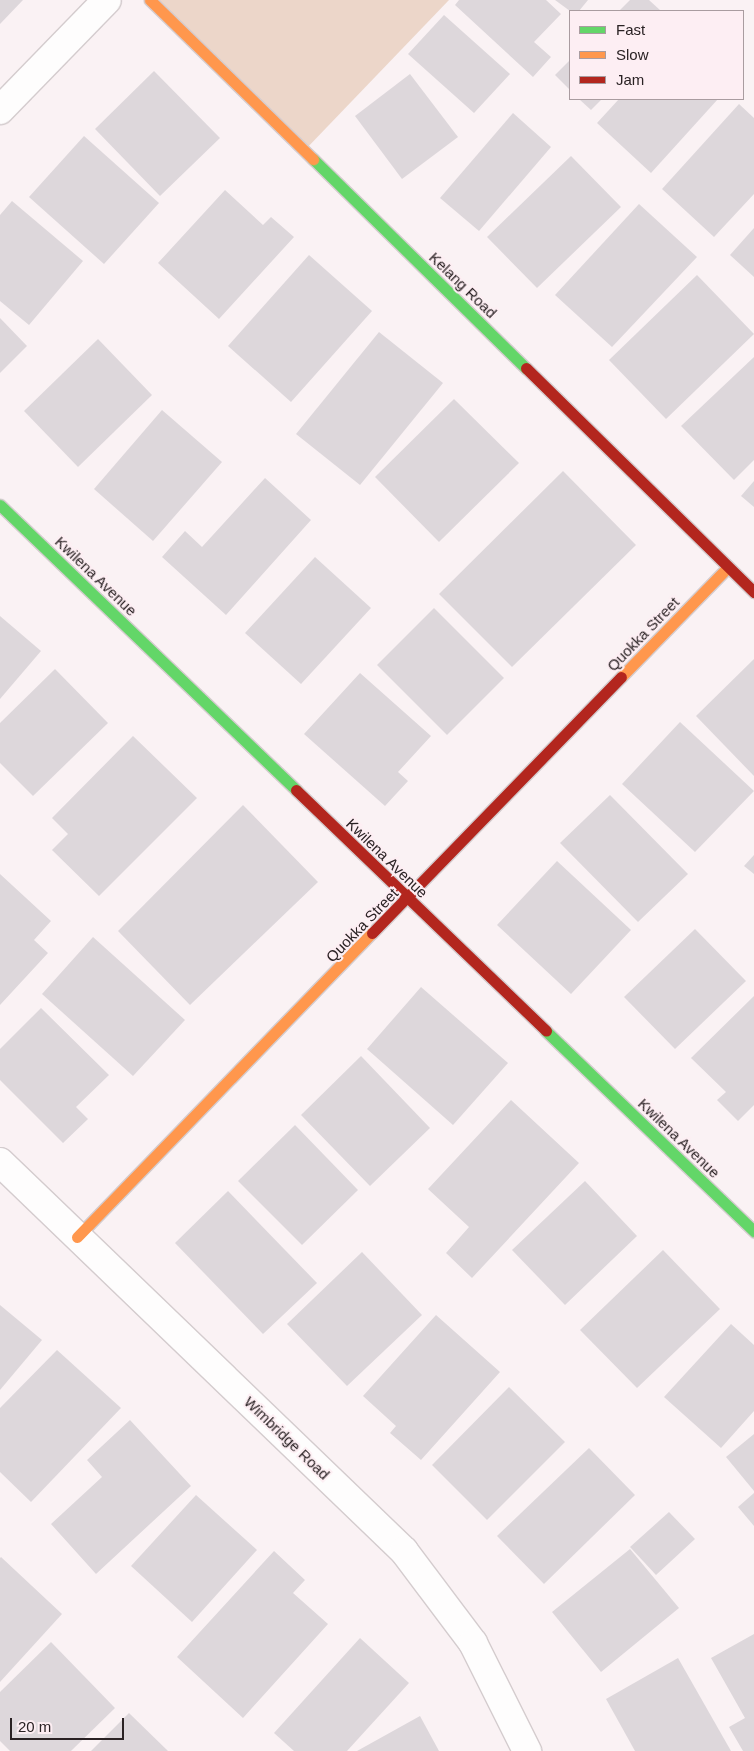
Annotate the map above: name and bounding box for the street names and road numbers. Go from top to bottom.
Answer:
street label: Kelang Road [426,248,500,322]
street label: Kwilena Avenue [51,532,141,620]
street label: Quokka Street [603,593,683,675]
street label: Kwilena Avenue [342,814,432,902]
street label: Quokka Street [322,884,402,966]
street label: Kwilena Avenue [634,1094,724,1182]
street label: Wimbridge Road [241,1393,333,1483]

